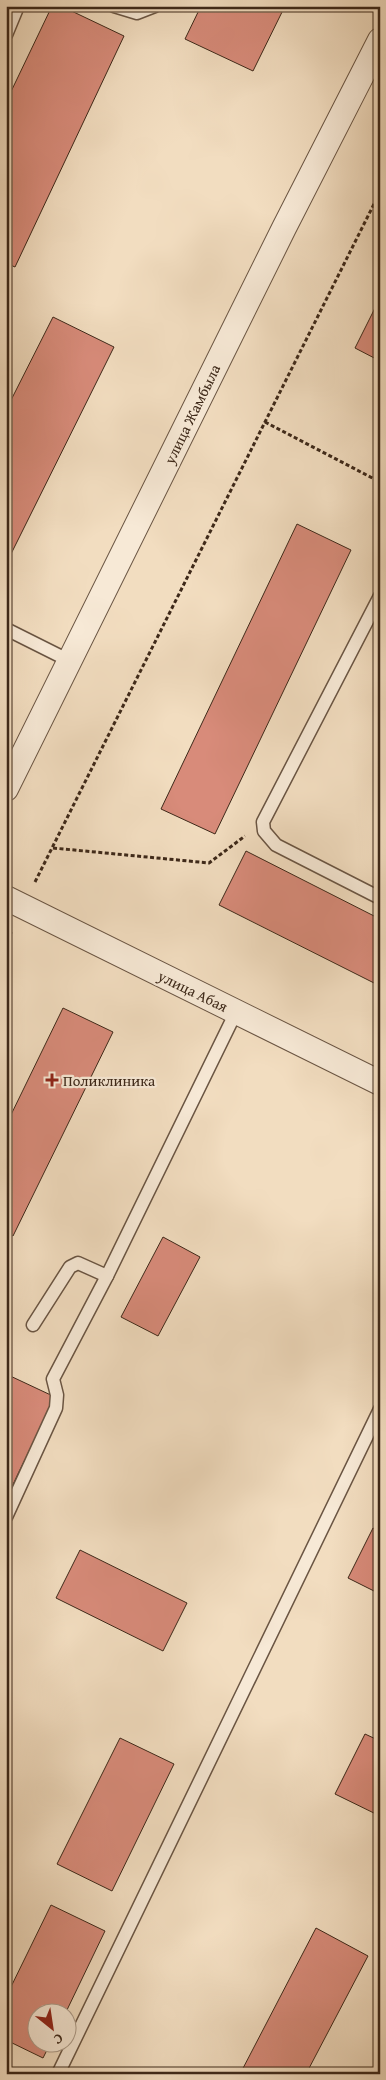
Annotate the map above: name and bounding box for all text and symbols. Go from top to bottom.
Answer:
street label: улица Жамбыла [158,360,226,468]
street label: улица Абая [154,965,232,1017]
place label: Поликлиника [63,1070,156,1091]
marker: Поликлиника [45,1073,59,1087]
north arrow [28,2002,78,2052]
text: С [50,2029,67,2050]

